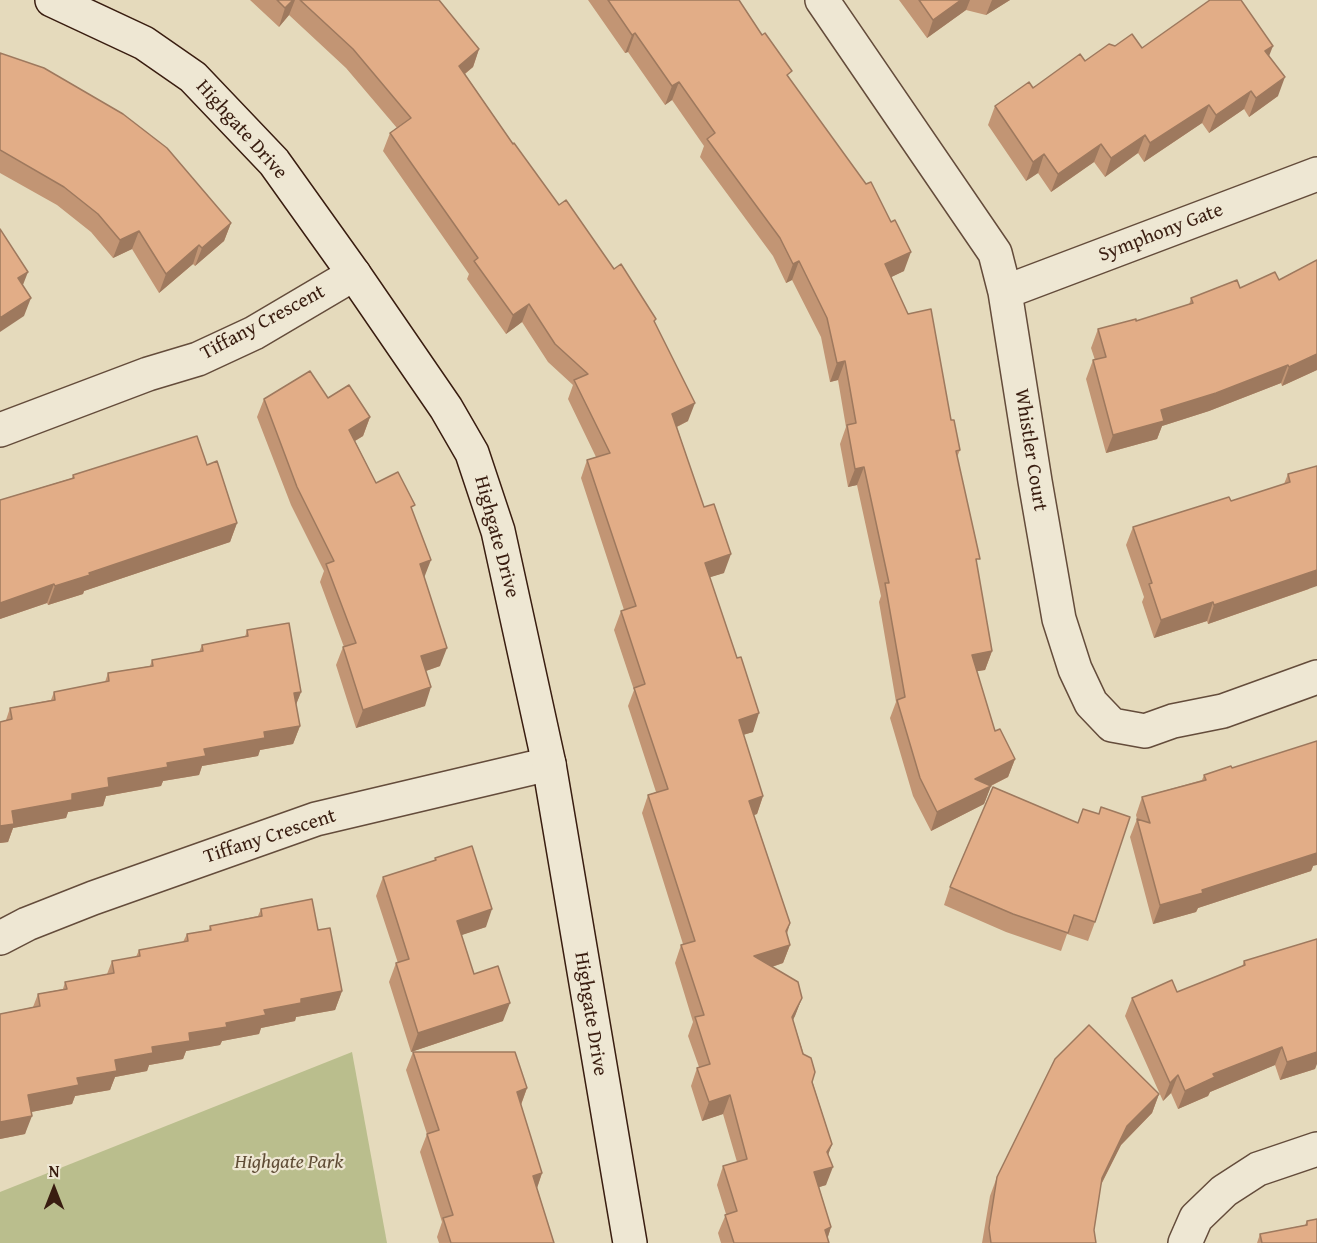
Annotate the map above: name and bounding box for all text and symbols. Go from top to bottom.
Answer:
street label: Highgate Drive [190,75,292,185]
street label: Symphony Gate [1095,198,1227,268]
street label: Tiffany Crescent [197,280,329,366]
street label: Whistler Court [1008,387,1052,513]
street label: Highgate Drive [468,473,524,601]
street label: Tiffany Crescent [201,804,339,870]
street label: Highgate Drive [568,950,612,1078]
park label: Highgate Park [235,1151,343,1175]
north arrow [24,1159,84,1219]
text: N [49,1159,59,1183]

